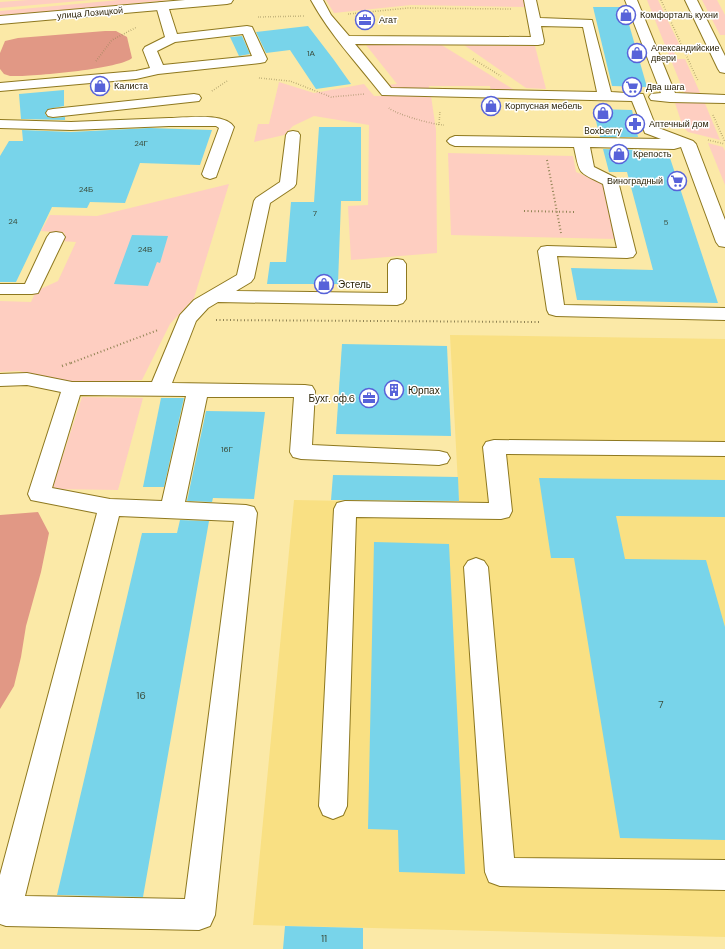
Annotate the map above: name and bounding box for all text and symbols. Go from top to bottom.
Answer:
street label: улица Лозицкой [56,4,124,22]
shop icon: Комфорталь кухни [615,4,637,26]
office icon: Агат [354,9,376,31]
place label: Комфорталь кухни [640,9,718,21]
place label: Агат [379,14,397,26]
shop icon: Александийские двери [626,42,648,64]
place label: Александийские двери [651,42,720,64]
house number: 1А [307,48,316,58]
shop icon: Калиста [89,75,111,97]
supermarket icon: Два шага [621,76,643,98]
place label: Калиста [114,80,148,92]
place label: Два шага [646,81,685,93]
shop icon: Корпусная мебель [480,95,502,117]
place label: Корпусная мебель [505,100,582,112]
shop icon: Boxberry [592,102,614,124]
pharmacy icon: Аптечный дом [624,113,646,135]
place label: Аптечный дом [649,118,709,130]
place label: Boxberry [584,125,622,137]
house number: 24Г [134,138,148,148]
shop icon: Крепость [608,143,630,165]
place label: Крепость [633,148,672,160]
supermarket icon: Виноградный [666,170,688,192]
place label: Виноградный [607,175,663,187]
house number: 24Б [79,184,93,194]
house number: 7 [313,208,317,218]
house number: 24 [8,216,18,226]
house number: 5 [664,217,669,227]
house number: 24В [138,244,152,254]
shop icon: Эстель [313,273,335,295]
place label: Эстель [338,278,371,291]
building icon: Юрпах [383,379,405,401]
place label: Юрпах [408,384,440,397]
office icon: Бухг. оф.6 [358,387,380,409]
place label: Бухг. оф.6 [309,392,355,405]
house number: 16Г [221,444,234,454]
house number: 16 [136,689,146,702]
house number: 7 [658,698,664,711]
house number: 11 [321,932,327,945]

